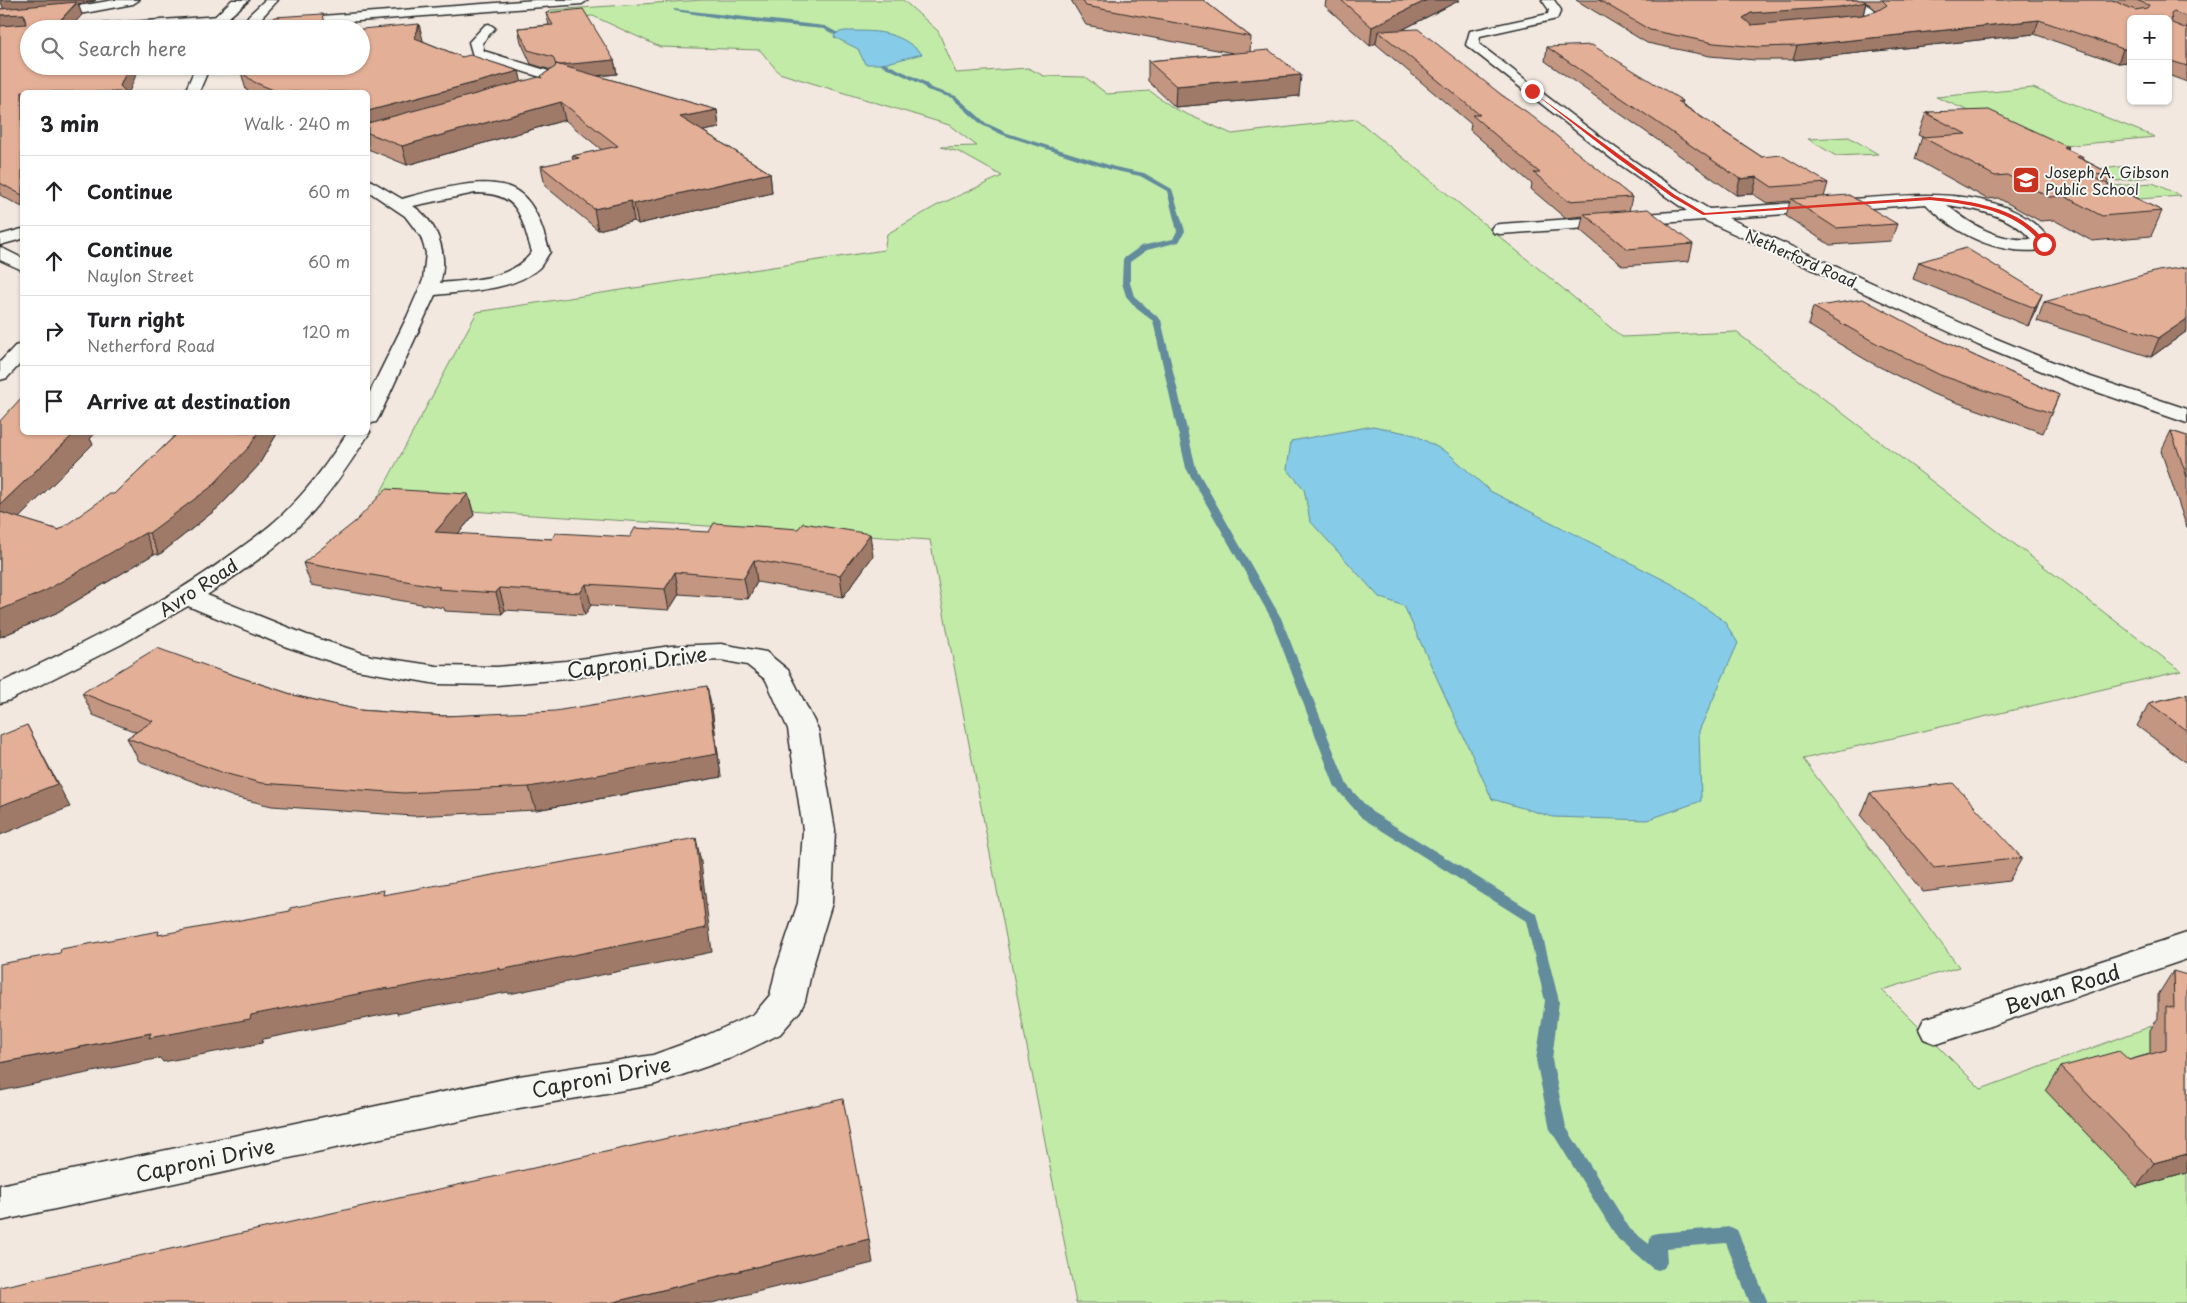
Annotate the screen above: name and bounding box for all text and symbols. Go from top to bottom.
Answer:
map controls [2127,15,2172,105]
button: + [2127,15,2172,60]
search box [20,20,370,75]
icon: search [38,34,66,62]
text: Search here [78,34,187,62]
button: − [2127,60,2172,105]
route end [1521,80,1544,103]
text: 3 min [40,107,99,139]
text: Walk · 240 m [244,111,350,135]
place label: Joseph A. Gibson Public School [2045,160,2169,200]
school or university icon: Joseph A. Gibson Public School [2011,165,2041,195]
icon: ahead [40,177,68,205]
text: Continue [87,177,173,205]
text: 60 m [308,179,350,203]
street label: Netherford Road [1741,223,1861,293]
route start [2033,233,2056,256]
text: Continue [87,235,173,263]
icon: ahead [40,247,68,275]
text: 60 m [308,249,350,273]
text: Naylon Street [87,263,194,287]
text: Turn right [87,305,185,333]
icon: right [40,317,68,345]
text: 120 m [303,319,350,343]
text: Netherford Road [87,333,215,357]
icon: arrive [40,387,68,415]
text: Arrive at destination [87,387,291,415]
street label: Avro Road [153,551,243,623]
street label: Caproni Drive [565,637,709,685]
street label: Bevan Road [2000,954,2124,1022]
street label: Caproni Drive [529,1047,673,1105]
street label: Caproni Drive [133,1129,277,1189]

